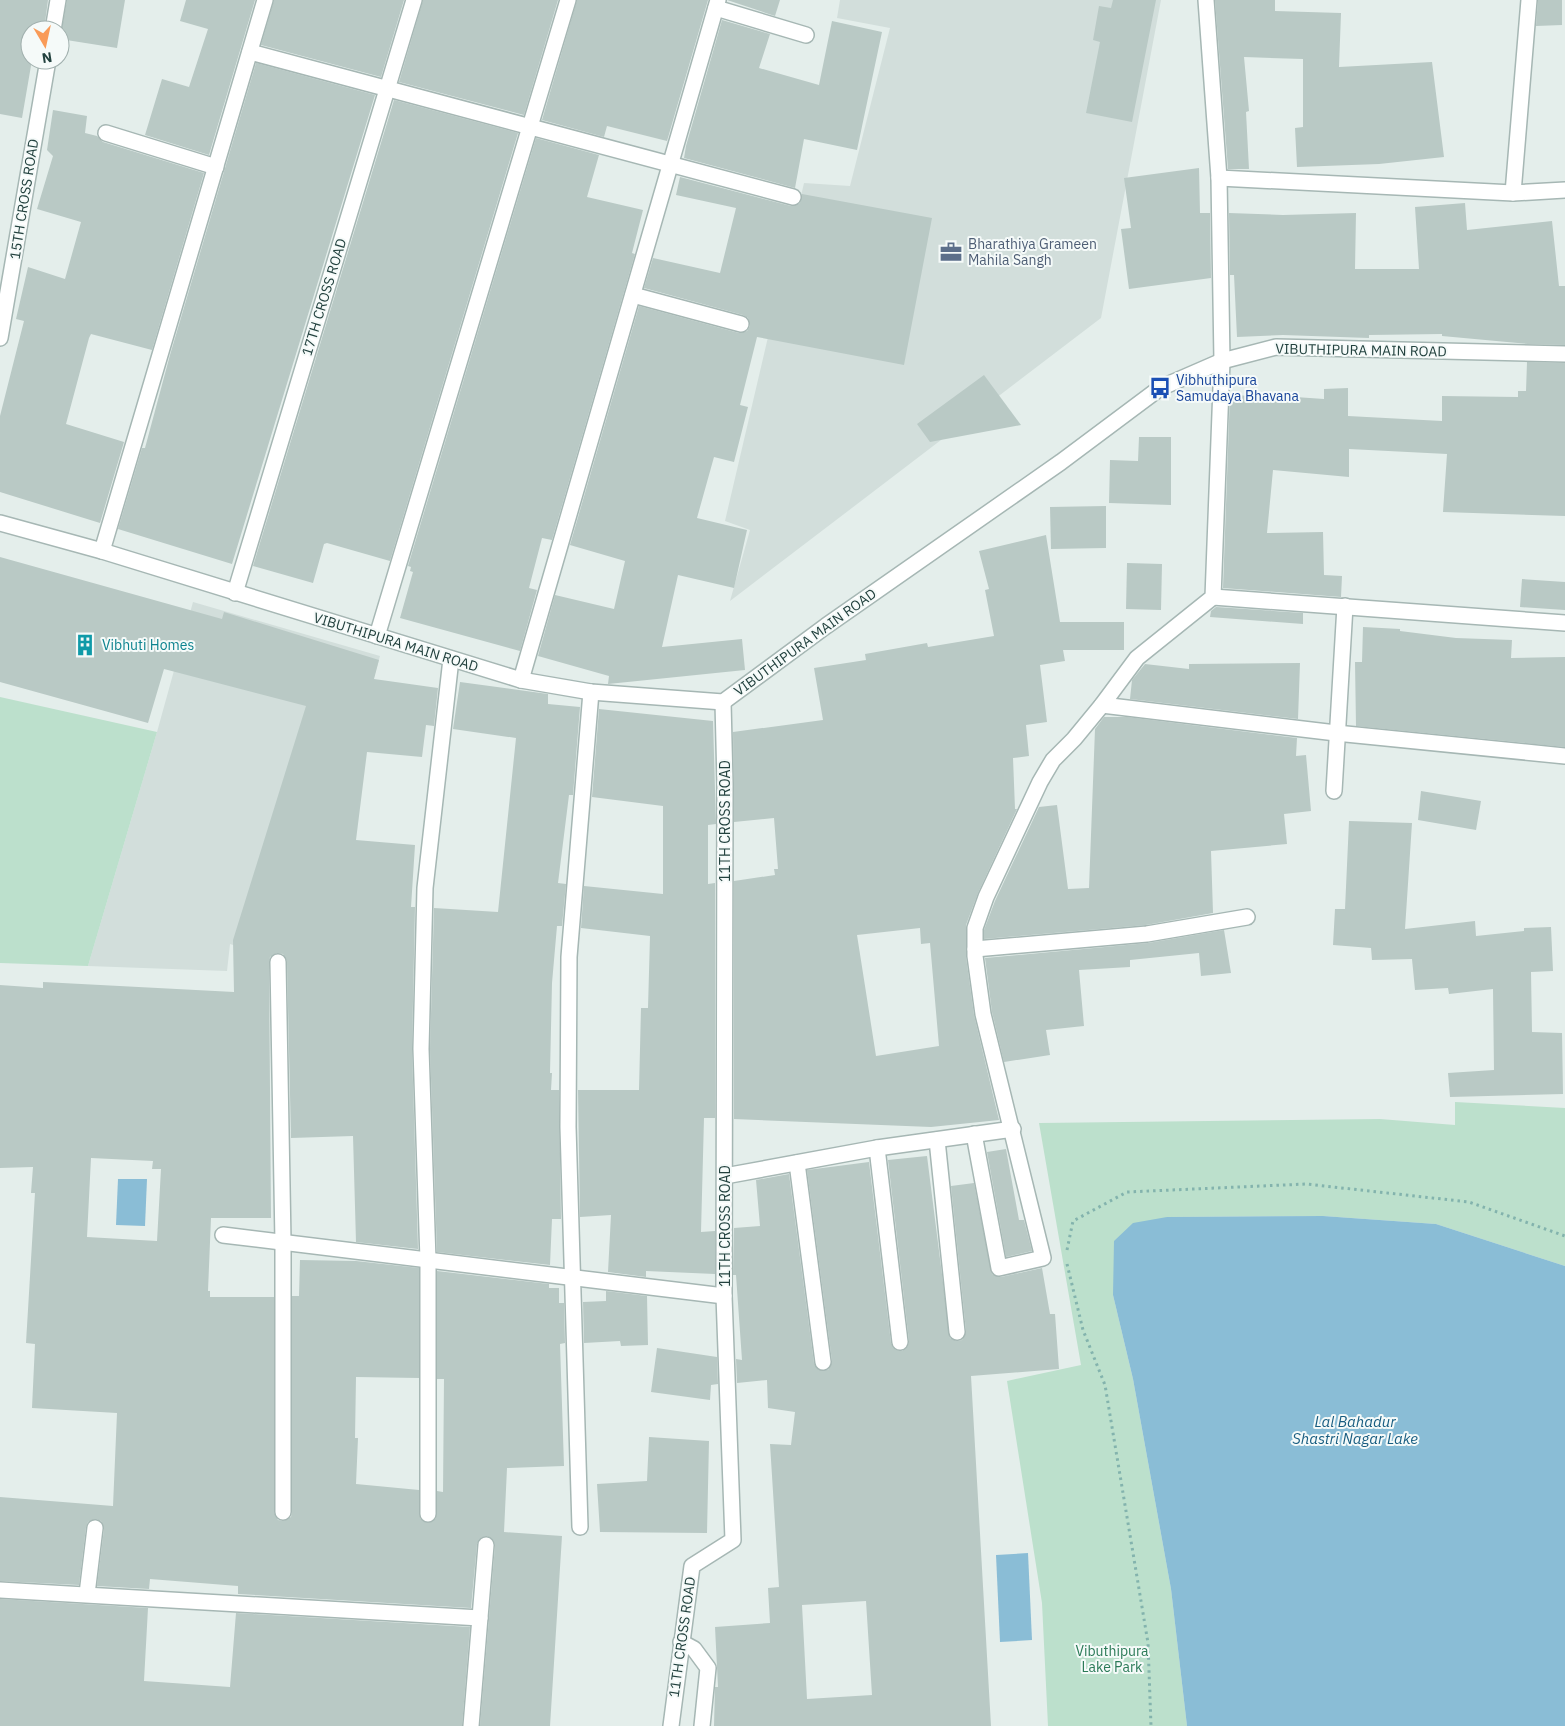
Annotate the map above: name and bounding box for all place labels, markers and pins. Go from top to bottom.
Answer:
place label: Bharathiya Grameen Mahila Sangh [968,235,1097,269]
office icon: Bharathiya Grameen Mahila Sangh [938,239,964,265]
place label: Vibhuthipura Samudaya Bhavana [1176,371,1300,405]
bus stop icon: Vibhuthipura Samudaya Bhavana [1147,375,1173,401]
building icon: Vibhuti Homes [72,632,98,658]
place label: Vibhuti Homes [102,636,194,654]

